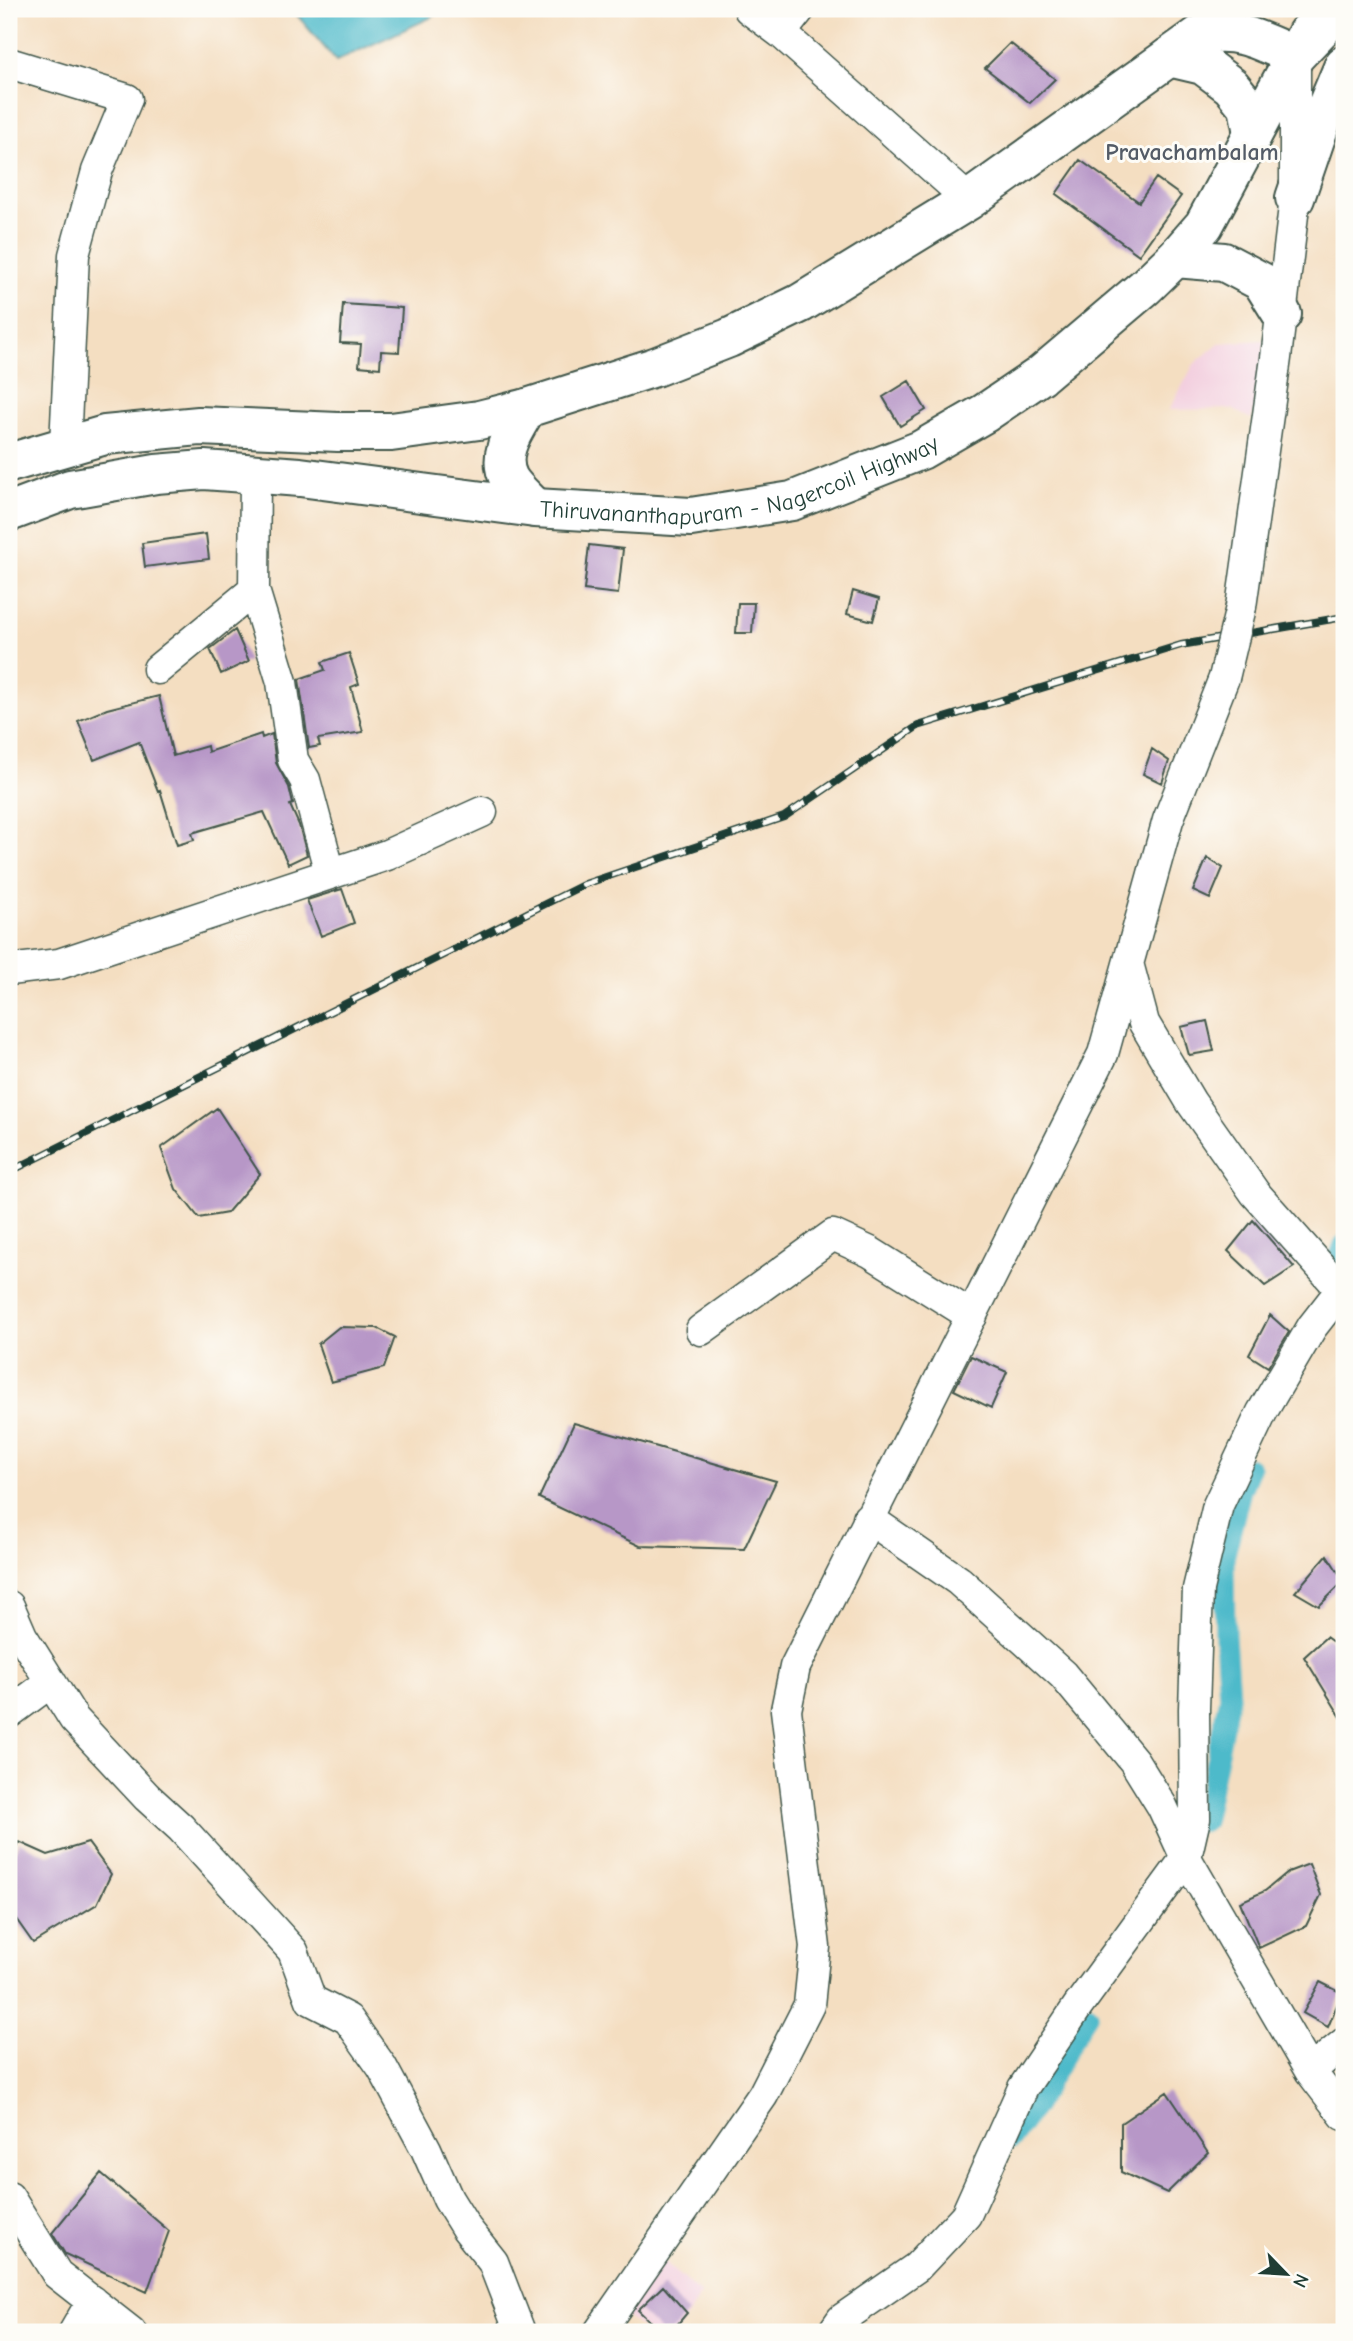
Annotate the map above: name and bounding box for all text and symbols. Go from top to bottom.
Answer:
district label: Pravachambalam [1105,138,1279,166]
street label: Thiruvananthapuram - Nagercoil Highway [539,429,944,531]
north arrow [1252,2240,1322,2310]
text: N [1288,2270,1313,2291]

